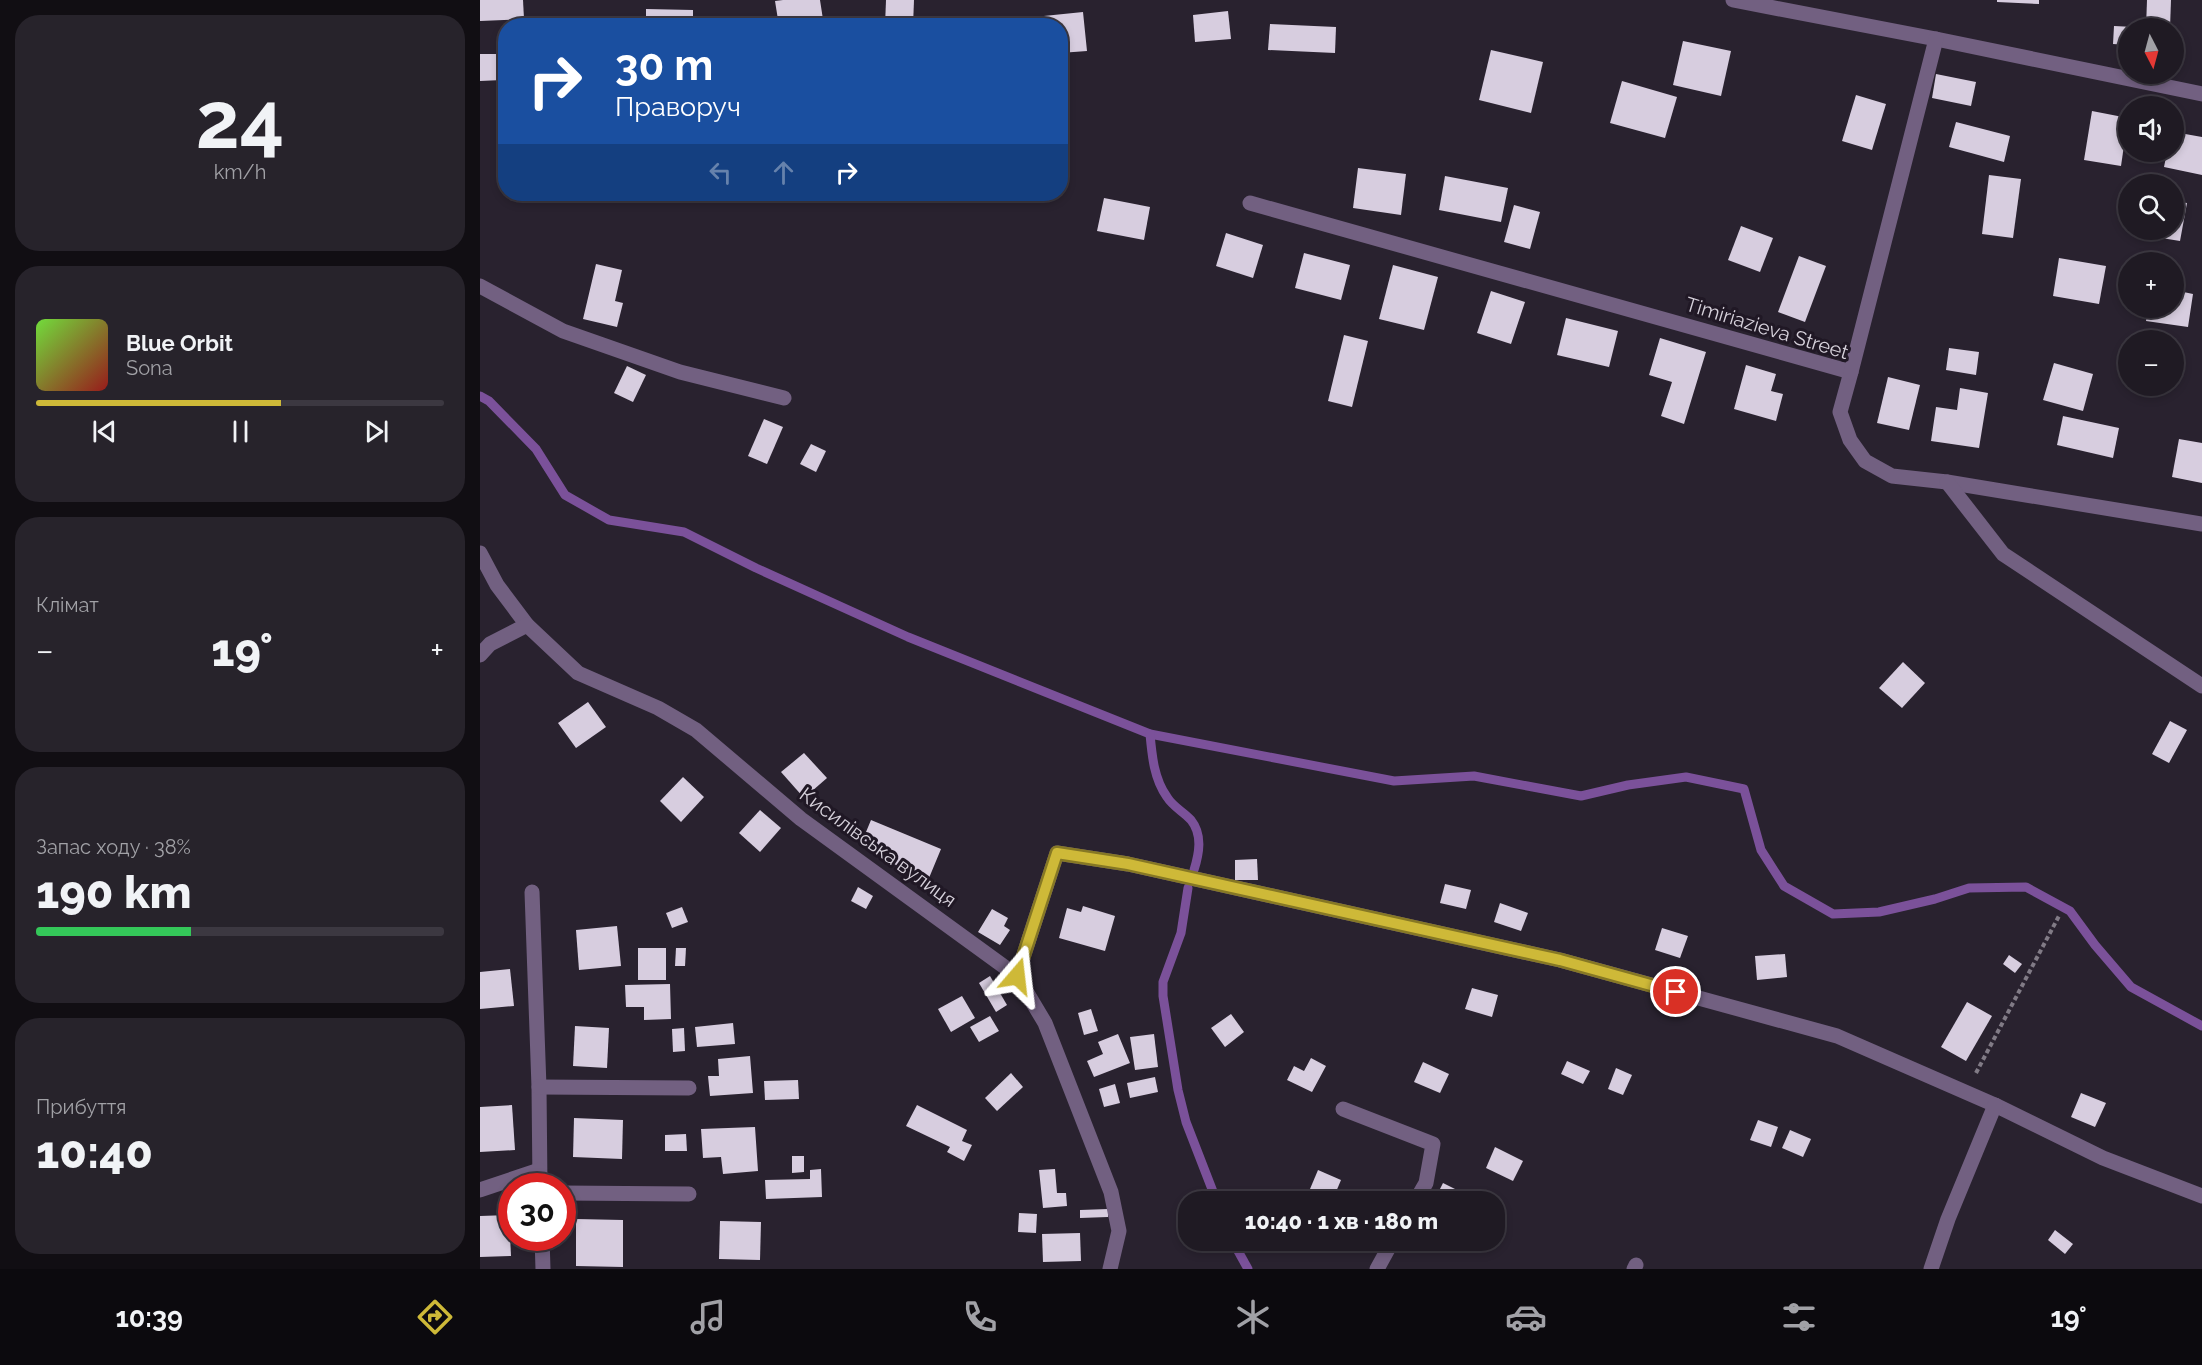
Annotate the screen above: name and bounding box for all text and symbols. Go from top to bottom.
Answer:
north arrow [2118,18,2184,84]
map controls [2118,18,2184,396]
text: 30 m [615,41,713,90]
icon: right [516,42,594,120]
text: 24 [196,75,284,166]
text: Праворуч [615,91,741,122]
button: sound [2118,96,2184,162]
icon: left [704,156,737,189]
icon: ahead [767,156,800,189]
icon: right [830,156,863,189]
text: km/h [214,160,266,184]
button: search [2118,174,2184,240]
button: + [2118,252,2184,318]
street label: Timiriazieva Street [1683,292,1852,364]
text: Blue Orbit [126,330,233,356]
button: − [2118,330,2184,396]
text: Sona [126,356,173,380]
icon: previous [88,415,121,448]
icon: pause [224,415,257,448]
icon: next [360,415,393,448]
text: Клімат [36,593,99,617]
text: 19° [211,624,273,677]
text: − [36,631,54,670]
text: + [430,631,444,670]
street label: Кисилівська вулиця [795,782,961,912]
text: Запас ходу · 38% [36,835,191,859]
text: 190 km [36,866,192,919]
position arrow [985,944,1049,1008]
pin [1650,966,1701,1017]
icon: arrive [1659,975,1692,1008]
text: Прибуття [36,1095,126,1119]
text: 10:40 [36,1126,153,1179]
speed limit sign: 30 [498,1173,576,1251]
text: 10:40 · 1 хв · 180 m [1245,1208,1438,1234]
icon: directions [414,1296,456,1338]
icon: music [687,1296,729,1338]
icon: phone [959,1296,1001,1338]
icon: climate [1232,1296,1274,1338]
icon: car [1505,1296,1547,1338]
icon: filters [1778,1296,1820,1338]
text: 10:39 [115,1302,183,1333]
text: 19° [2050,1302,2087,1333]

